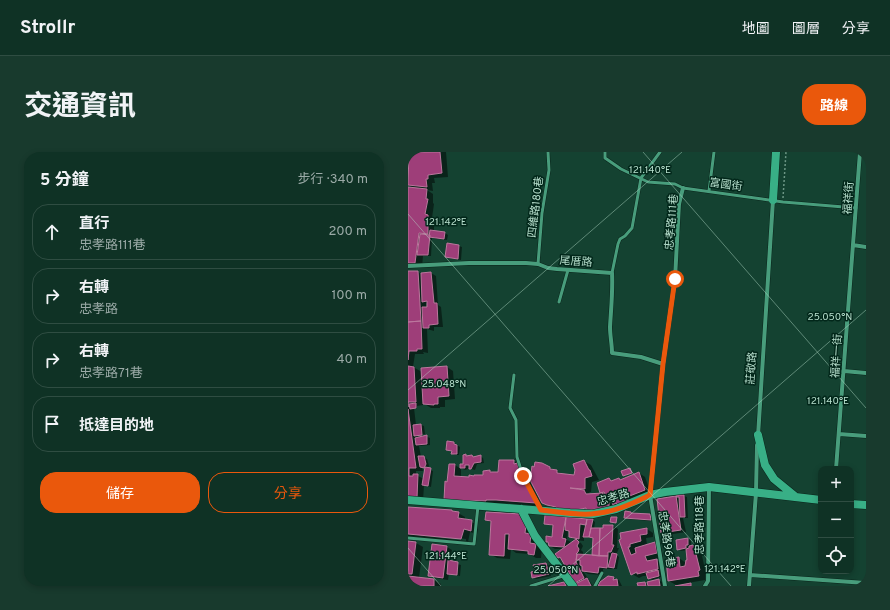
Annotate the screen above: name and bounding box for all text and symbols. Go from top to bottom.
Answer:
text: Strollr [20,16,75,40]
text: 地圖 [742,21,770,38]
text: 圖層 [792,21,820,38]
text: 分享 [842,21,870,38]
button: 路線 [802,84,866,125]
text: 交通資訊 [24,90,136,126]
text: 121.140°E [629,164,671,177]
text: 5 分鐘 [40,170,89,192]
text: 步行 · 340 m [298,172,368,188]
street label: 四維路180巷 [525,176,547,239]
street label: 富國街 [709,176,743,194]
street label: 福祥街 [841,181,857,215]
street label: 忠孝路111巷 [663,193,681,251]
text: 直行 [79,215,109,234]
text: 121.142°E [425,216,467,229]
icon: ahead [41,221,63,243]
text: 200 m [328,224,367,240]
text: 忠孝路111巷 [79,238,146,254]
street label: 尾厝路 [559,254,593,270]
route start [666,270,684,288]
text: 右轉 [79,279,109,298]
icon: right [41,285,63,307]
text: 100 m [331,288,367,304]
text: 忠孝路 [79,302,118,318]
text: 25.050°N [808,311,852,324]
street label: 福祥一街 [828,334,846,379]
text: 右轉 [79,343,109,362]
icon: right [41,349,63,371]
street label: 莊敬路 [744,351,760,385]
text: 40 m [337,352,367,368]
text: 忠孝路71巷 [79,366,143,382]
text: 25.048°N [422,378,466,391]
text: 121.140°E [807,395,849,408]
icon: arrive [41,413,63,435]
text: 抵達目的地 [79,417,154,436]
map controls [818,466,854,574]
button: + [818,466,854,502]
route end [514,467,532,485]
button: 儲存 [40,472,200,513]
button: 分享 [208,472,368,513]
street label: 忠孝路 [595,487,631,509]
street label: 忠孝路118巷 [693,496,707,554]
button: − [818,502,854,538]
street label: 忠孝路96巷 [655,510,677,568]
button: locate [818,538,854,574]
text: 121.144°E [425,550,467,563]
text: 121.142°E [704,563,746,576]
text: 25.050°N [534,564,578,577]

